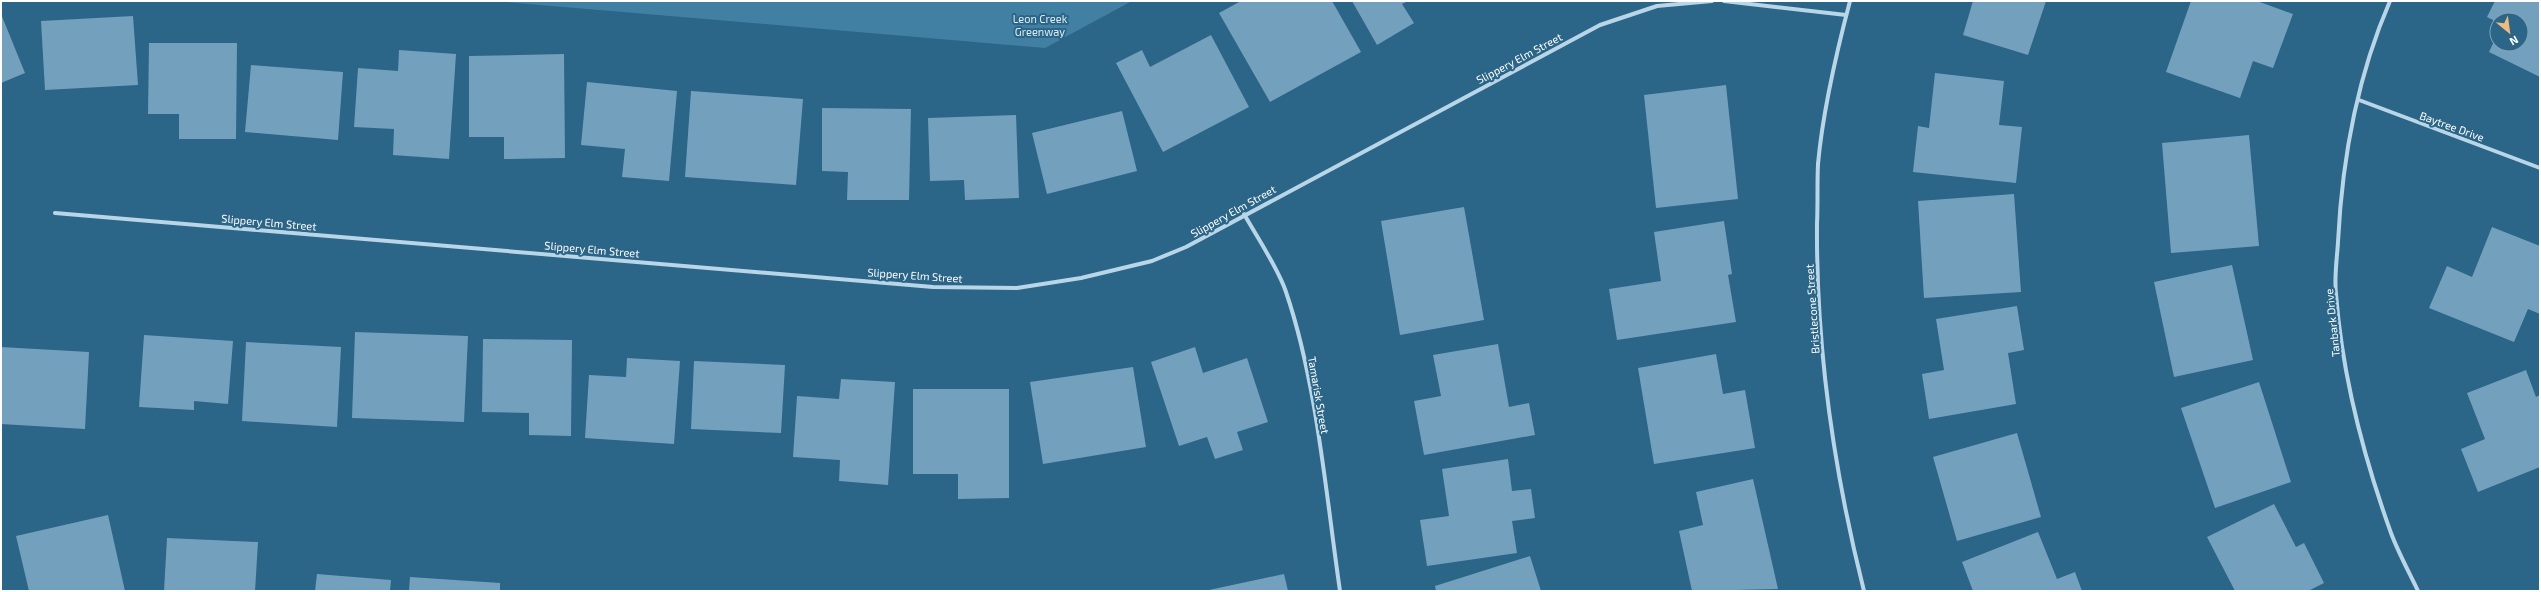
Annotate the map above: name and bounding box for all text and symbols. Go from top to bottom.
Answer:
park label: Leon Creek Greenway [1013,12,1068,38]
north arrow [2489,12,2529,52]
street label: Slippery Elm Street [1474,30,1564,86]
text: N [2507,34,2521,49]
street label: Baytree Drive [2418,108,2486,144]
street label: Slippery Elm Street [1188,182,1278,240]
street label: Slippery Elm Street [221,211,317,233]
street label: Slippery Elm Street [544,238,640,260]
street label: Bristlecone Street [1802,264,1822,354]
street label: Slippery Elm Street [867,265,963,285]
street label: Tanbark Drive [2322,288,2342,358]
street label: Tamarisk Street [1306,355,1332,435]

